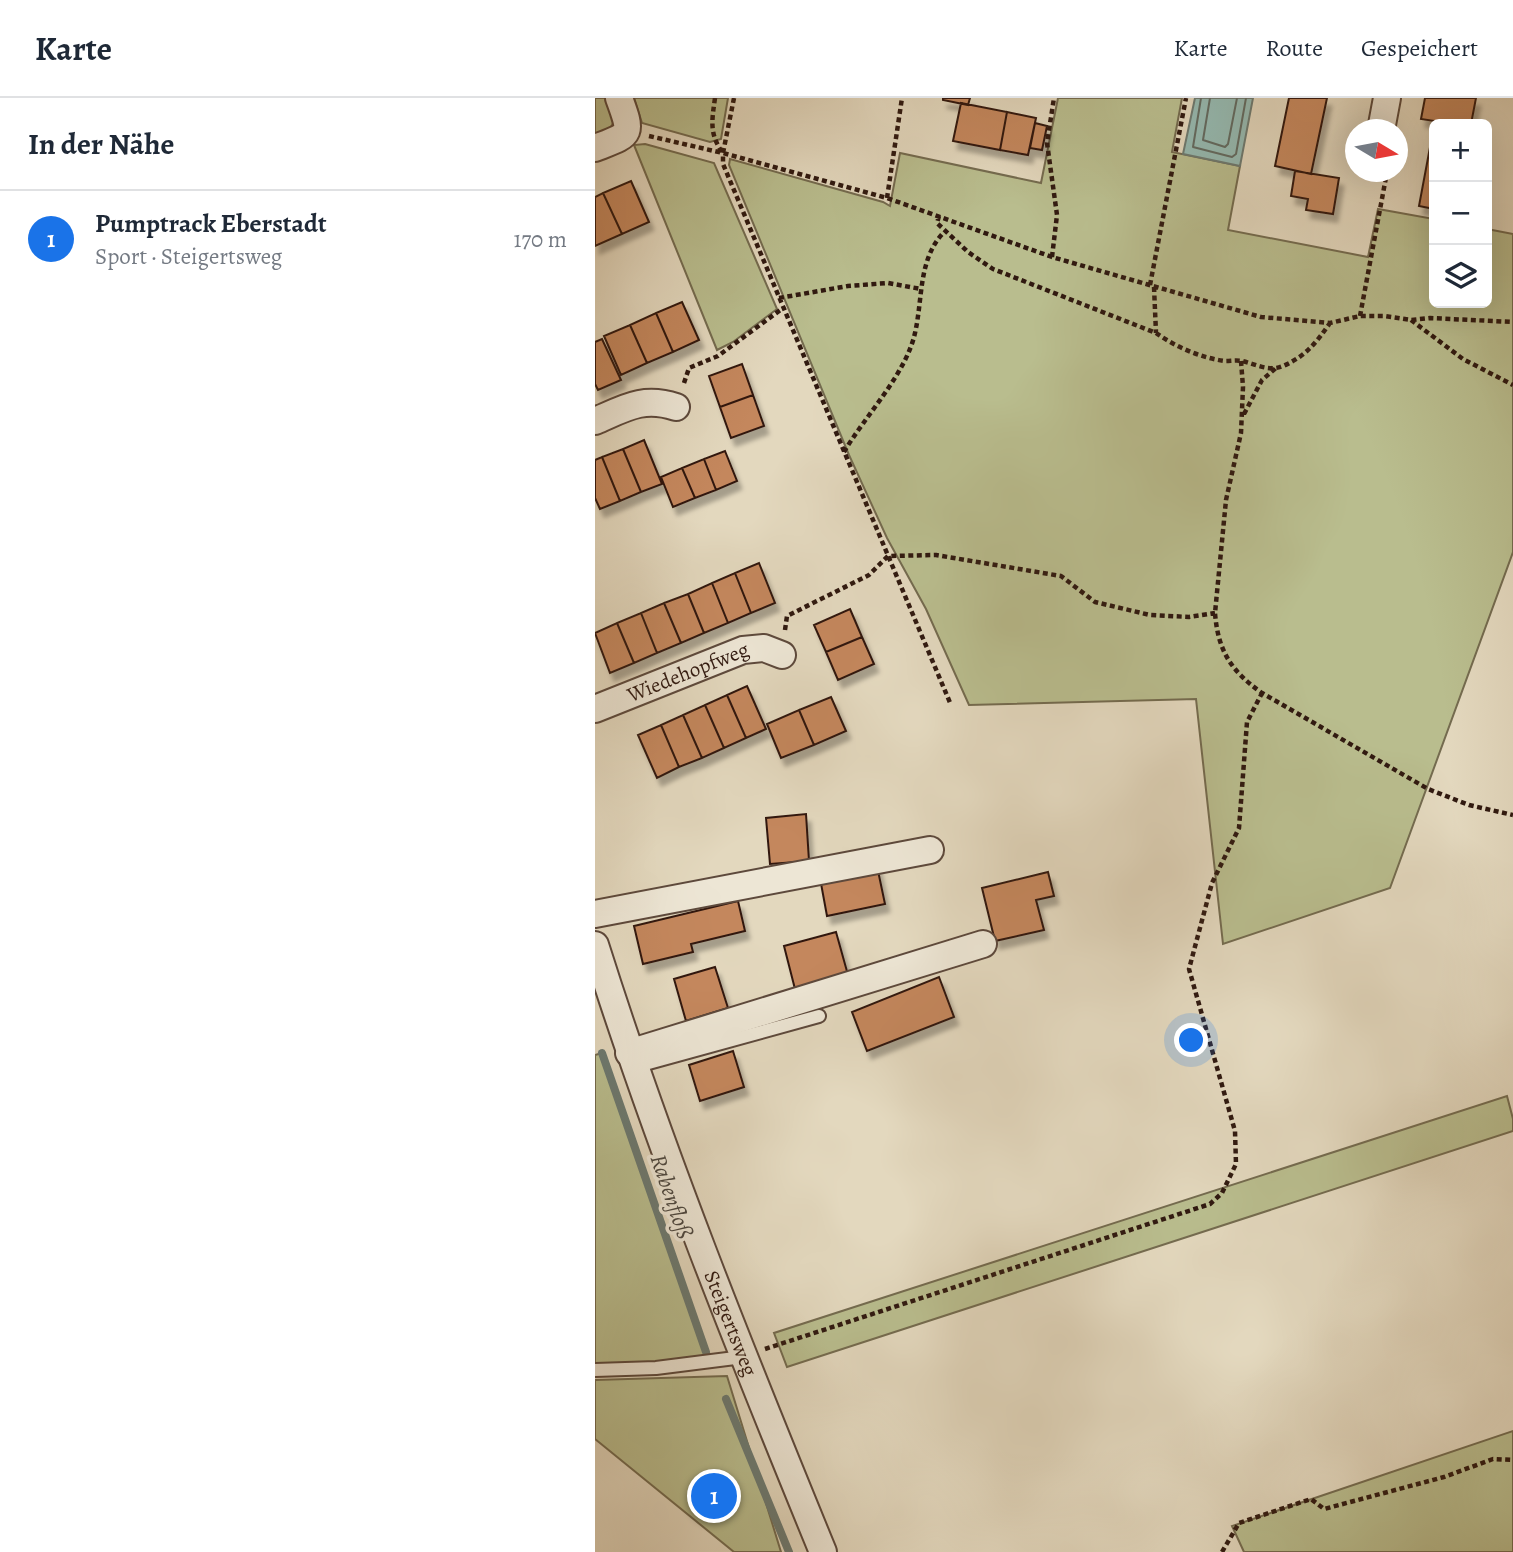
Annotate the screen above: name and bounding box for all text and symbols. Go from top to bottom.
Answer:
text: Karte [35,26,112,71]
text: Karte [1174,32,1227,64]
text: Route [1265,32,1323,64]
text: Gespeichert [1361,32,1478,64]
north arrow [1345,119,1408,182]
map controls [1429,119,1492,308]
button: + [1429,119,1492,182]
text: In der Nähe [28,124,174,164]
button: − [1429,182,1492,245]
text: Pumptrack Eberstadt [95,206,327,241]
text: 1 [47,224,55,255]
text: 170 m [514,224,567,255]
text: Sport · Steigertsweg [95,241,282,272]
button: layers [1429,245,1492,308]
street label: Wiedehopfweg [622,635,753,709]
your location [1174,1023,1208,1057]
water label: Rabenfloß [643,1150,700,1243]
street label: Steigertsweg [698,1267,764,1381]
pin: 1 [691,1470,737,1522]

